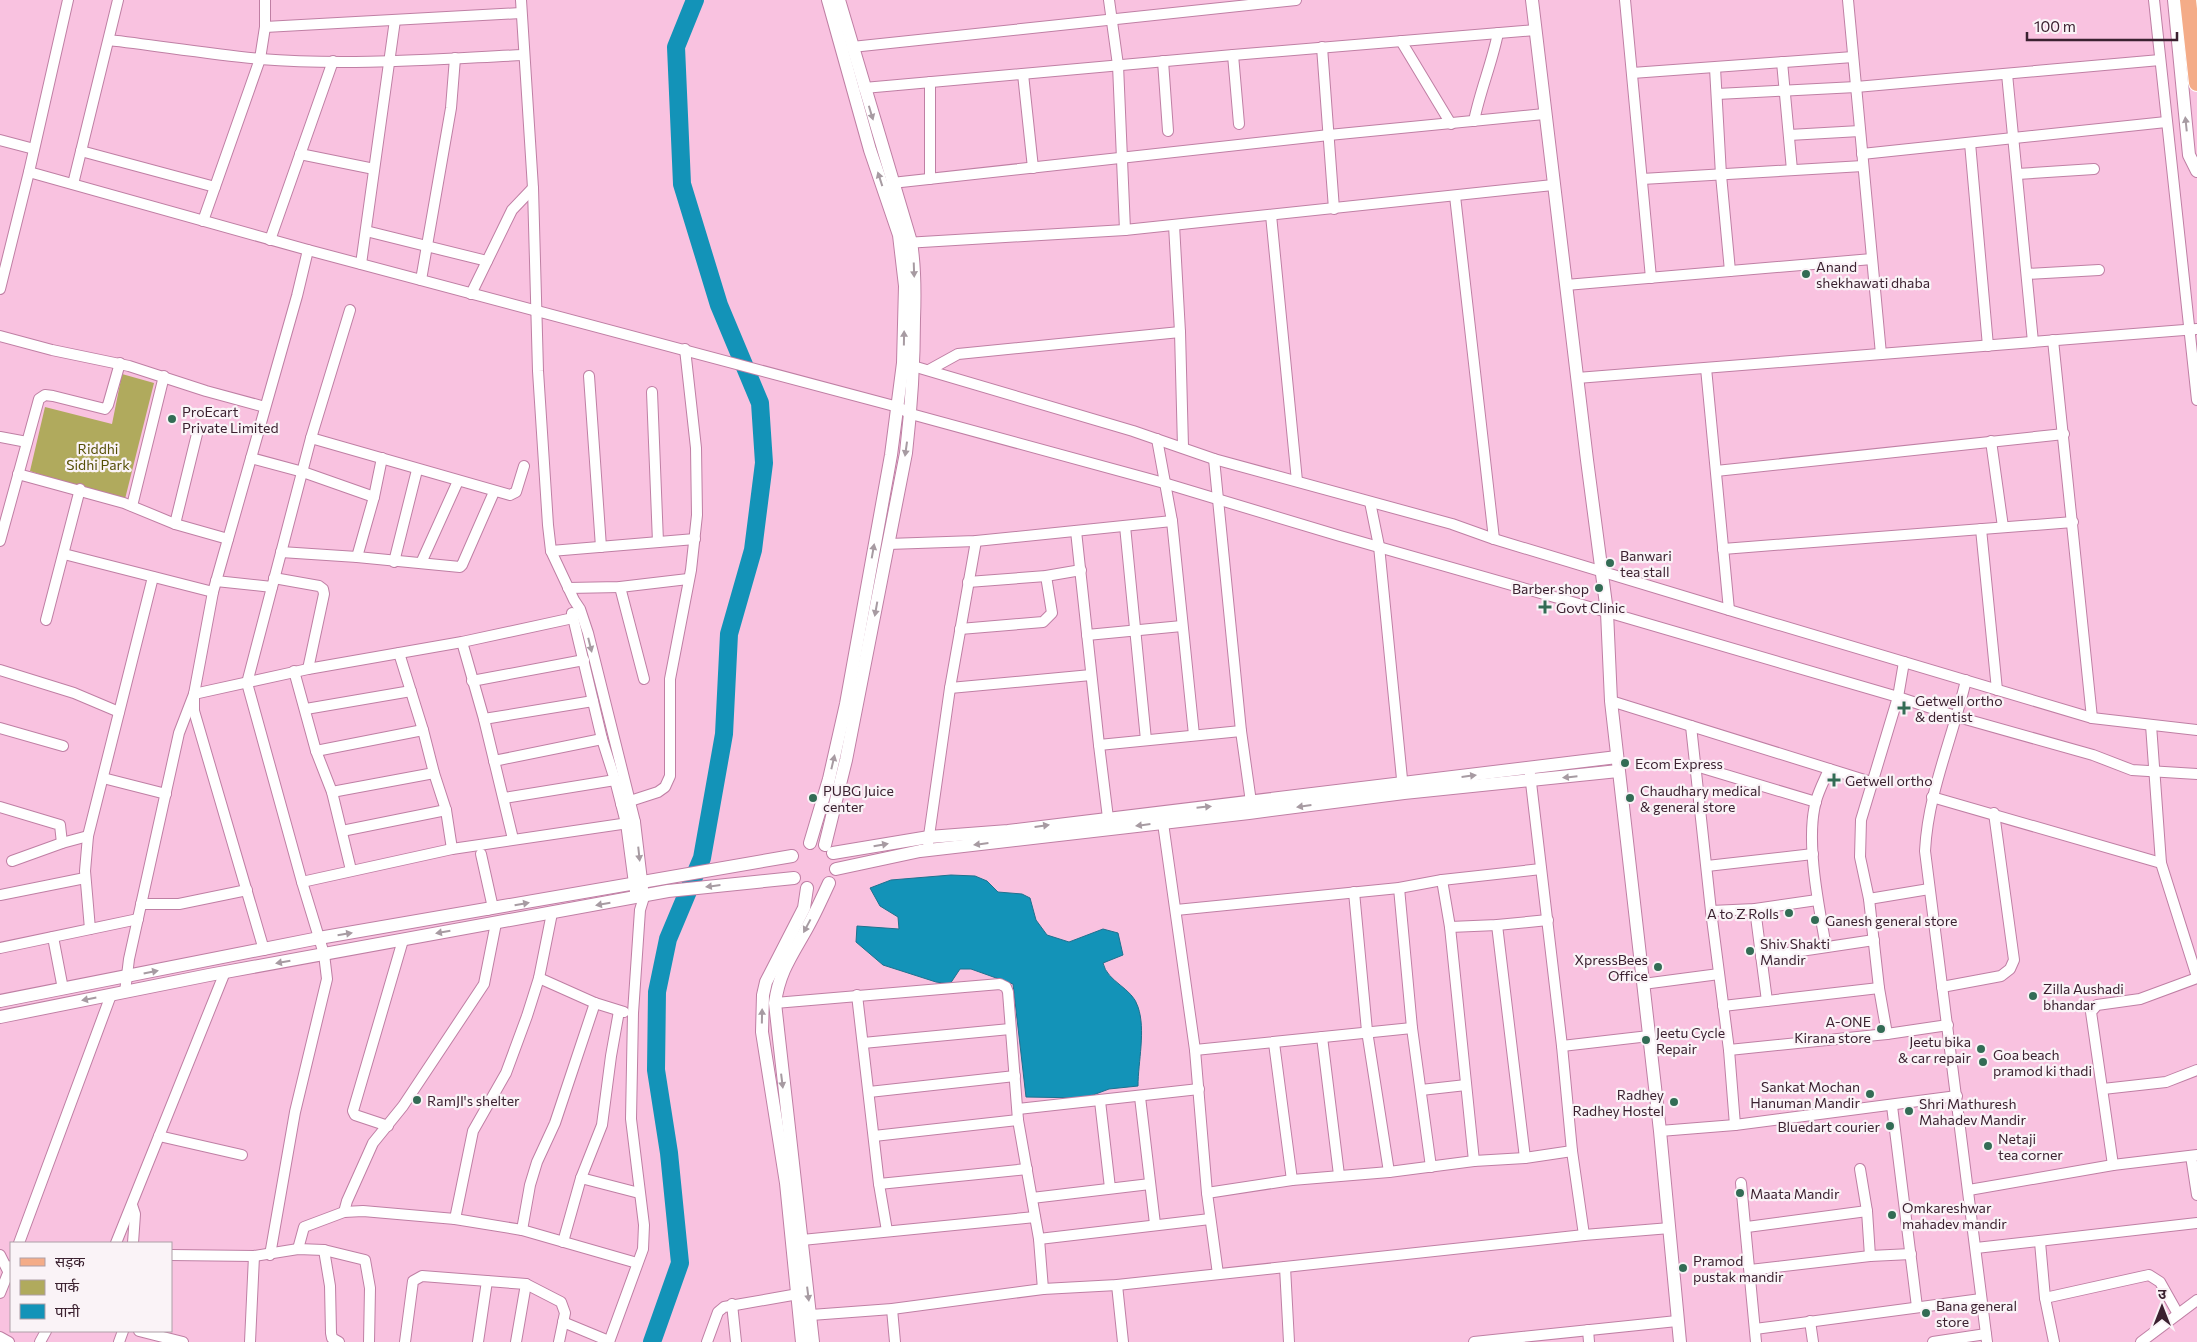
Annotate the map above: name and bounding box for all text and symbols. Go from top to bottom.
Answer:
scale bar [2027,10,2177,42]
text: 100 m [2034,17,2076,35]
one-way arrow [868,106,876,121]
one-way arrow [2181,116,2189,132]
one-way arrow [876,172,883,187]
place label: Anand shekhawati dhaba [1816,258,1930,291]
one-way arrow [911,262,919,278]
marker: Anand shekhawati dhaba [1800,268,1812,280]
one-way arrow [900,330,908,346]
place label: ProEcart Private Limited [182,403,279,436]
marker: ProEcart Private Limited [166,413,178,425]
park label: Riddhi Sidhi Park [66,440,130,473]
one-way arrow [902,442,910,458]
one-way arrow [870,543,878,559]
place label: Banwari tea stall [1620,547,1672,580]
marker: Banwari tea stall [1604,557,1616,569]
place label: Barber shop [1512,580,1589,597]
marker: Barber shop [1593,582,1605,594]
place label: Govt Clinic [1556,599,1625,616]
marker: Govt Clinic [1538,600,1552,614]
one-way arrow [872,601,880,617]
one-way arrow [587,637,595,652]
place label: Getwell ortho & dentist [1915,692,2003,725]
marker: Getwell ortho & dentist [1897,701,1911,715]
one-way arrow [829,755,837,770]
place label: Ecom Express [1635,755,1723,772]
marker: Ecom Express [1619,757,1631,769]
one-way arrow [1462,772,1478,780]
place label: Getwell ortho [1845,772,1933,789]
one-way arrow [1562,773,1578,781]
marker: Getwell ortho [1827,773,1841,787]
place label: PUBG Juice center [823,782,894,815]
place label: Chaudhary medical & general store [1640,782,1761,815]
marker: PUBG Juice center [807,792,819,804]
marker: Chaudhary medical & general store [1624,792,1636,804]
one-way arrow [1296,802,1312,810]
one-way arrow [1196,803,1212,811]
one-way arrow [1134,821,1150,829]
one-way arrow [1035,822,1051,830]
one-way arrow [973,840,989,848]
one-way arrow [874,841,890,849]
one-way arrow [635,846,643,862]
one-way arrow [705,882,721,890]
one-way arrow [515,899,531,907]
one-way arrow [595,900,611,908]
place label: A to Z Rolls [1707,905,1779,922]
marker: A to Z Rolls [1783,907,1795,919]
place label: Ganesh general store [1825,912,1957,929]
marker: Ganesh general store [1809,914,1821,926]
one-way arrow [803,919,811,934]
one-way arrow [337,929,353,937]
one-way arrow [435,929,451,937]
place label: Shiv Shakti Mandir [1760,935,1830,968]
marker: Shiv Shakti Mandir [1744,945,1756,957]
place label: XpressBees Office [1575,951,1648,984]
one-way arrow [275,958,291,966]
marker: XpressBees Office [1652,961,1664,973]
one-way arrow [143,967,159,975]
place label: Zilla Aushadi bhandar [2043,980,2124,1013]
marker: Zilla Aushadi bhandar [2027,990,2039,1002]
one-way arrow [82,995,97,1003]
one-way arrow [758,1008,766,1024]
place label: A-ONE Kirana store [1794,1013,1871,1046]
marker: A-ONE Kirana store [1875,1023,1887,1035]
place label: Jeetu Cycle Repair [1656,1024,1725,1057]
place label: Jeetu bika & car repair [1898,1033,1971,1066]
marker: Jeetu Cycle Repair [1640,1034,1652,1046]
marker: Jeetu bika & car repair [1975,1043,1987,1055]
place label: Goa beach pramod ki thadi [1993,1046,2092,1079]
marker: Goa beach pramod ki thadi [1977,1056,1989,1068]
one-way arrow [778,1073,786,1089]
place label: Sankat Mochan Hanuman Mandir [1750,1078,1860,1111]
place label: Radhey Radhey Hostel [1572,1086,1664,1119]
marker: Sankat Mochan Hanuman Mandir [1864,1088,1876,1100]
place label: RamJI's shelter [427,1092,520,1109]
marker: RamJI's shelter [411,1094,423,1106]
place label: Shri Mathuresh Mahadev Mandir [1919,1095,2026,1128]
marker: Radhey Radhey Hostel [1668,1096,1680,1108]
marker: Shri Mathuresh Mahadev Mandir [1903,1105,1915,1117]
place label: Bluedart courier [1778,1118,1880,1135]
marker: Bluedart courier [1884,1120,1896,1132]
place label: Netaji tea corner [1998,1130,2063,1163]
marker: Netaji tea corner [1982,1140,1994,1152]
place label: Maata Mandir [1750,1185,1840,1202]
marker: Maata Mandir [1734,1187,1746,1199]
place label: Omkareshwar mahadev mandir [1902,1199,2007,1232]
marker: Omkareshwar mahadev mandir [1886,1209,1898,1221]
legend [10,1242,172,1332]
text: सड़क [55,1252,85,1270]
place label: Pramod pustak mandir [1693,1252,1784,1285]
marker: Pramod pustak mandir [1677,1262,1689,1274]
text: पार्क [55,1277,79,1295]
north arrow [2137,1282,2187,1332]
text: उ [2158,1285,2167,1302]
one-way arrow [804,1287,812,1303]
place label: Bana general store [1936,1297,2017,1330]
text: पानी [55,1302,81,1320]
marker: Bana general store [1920,1307,1932,1319]

